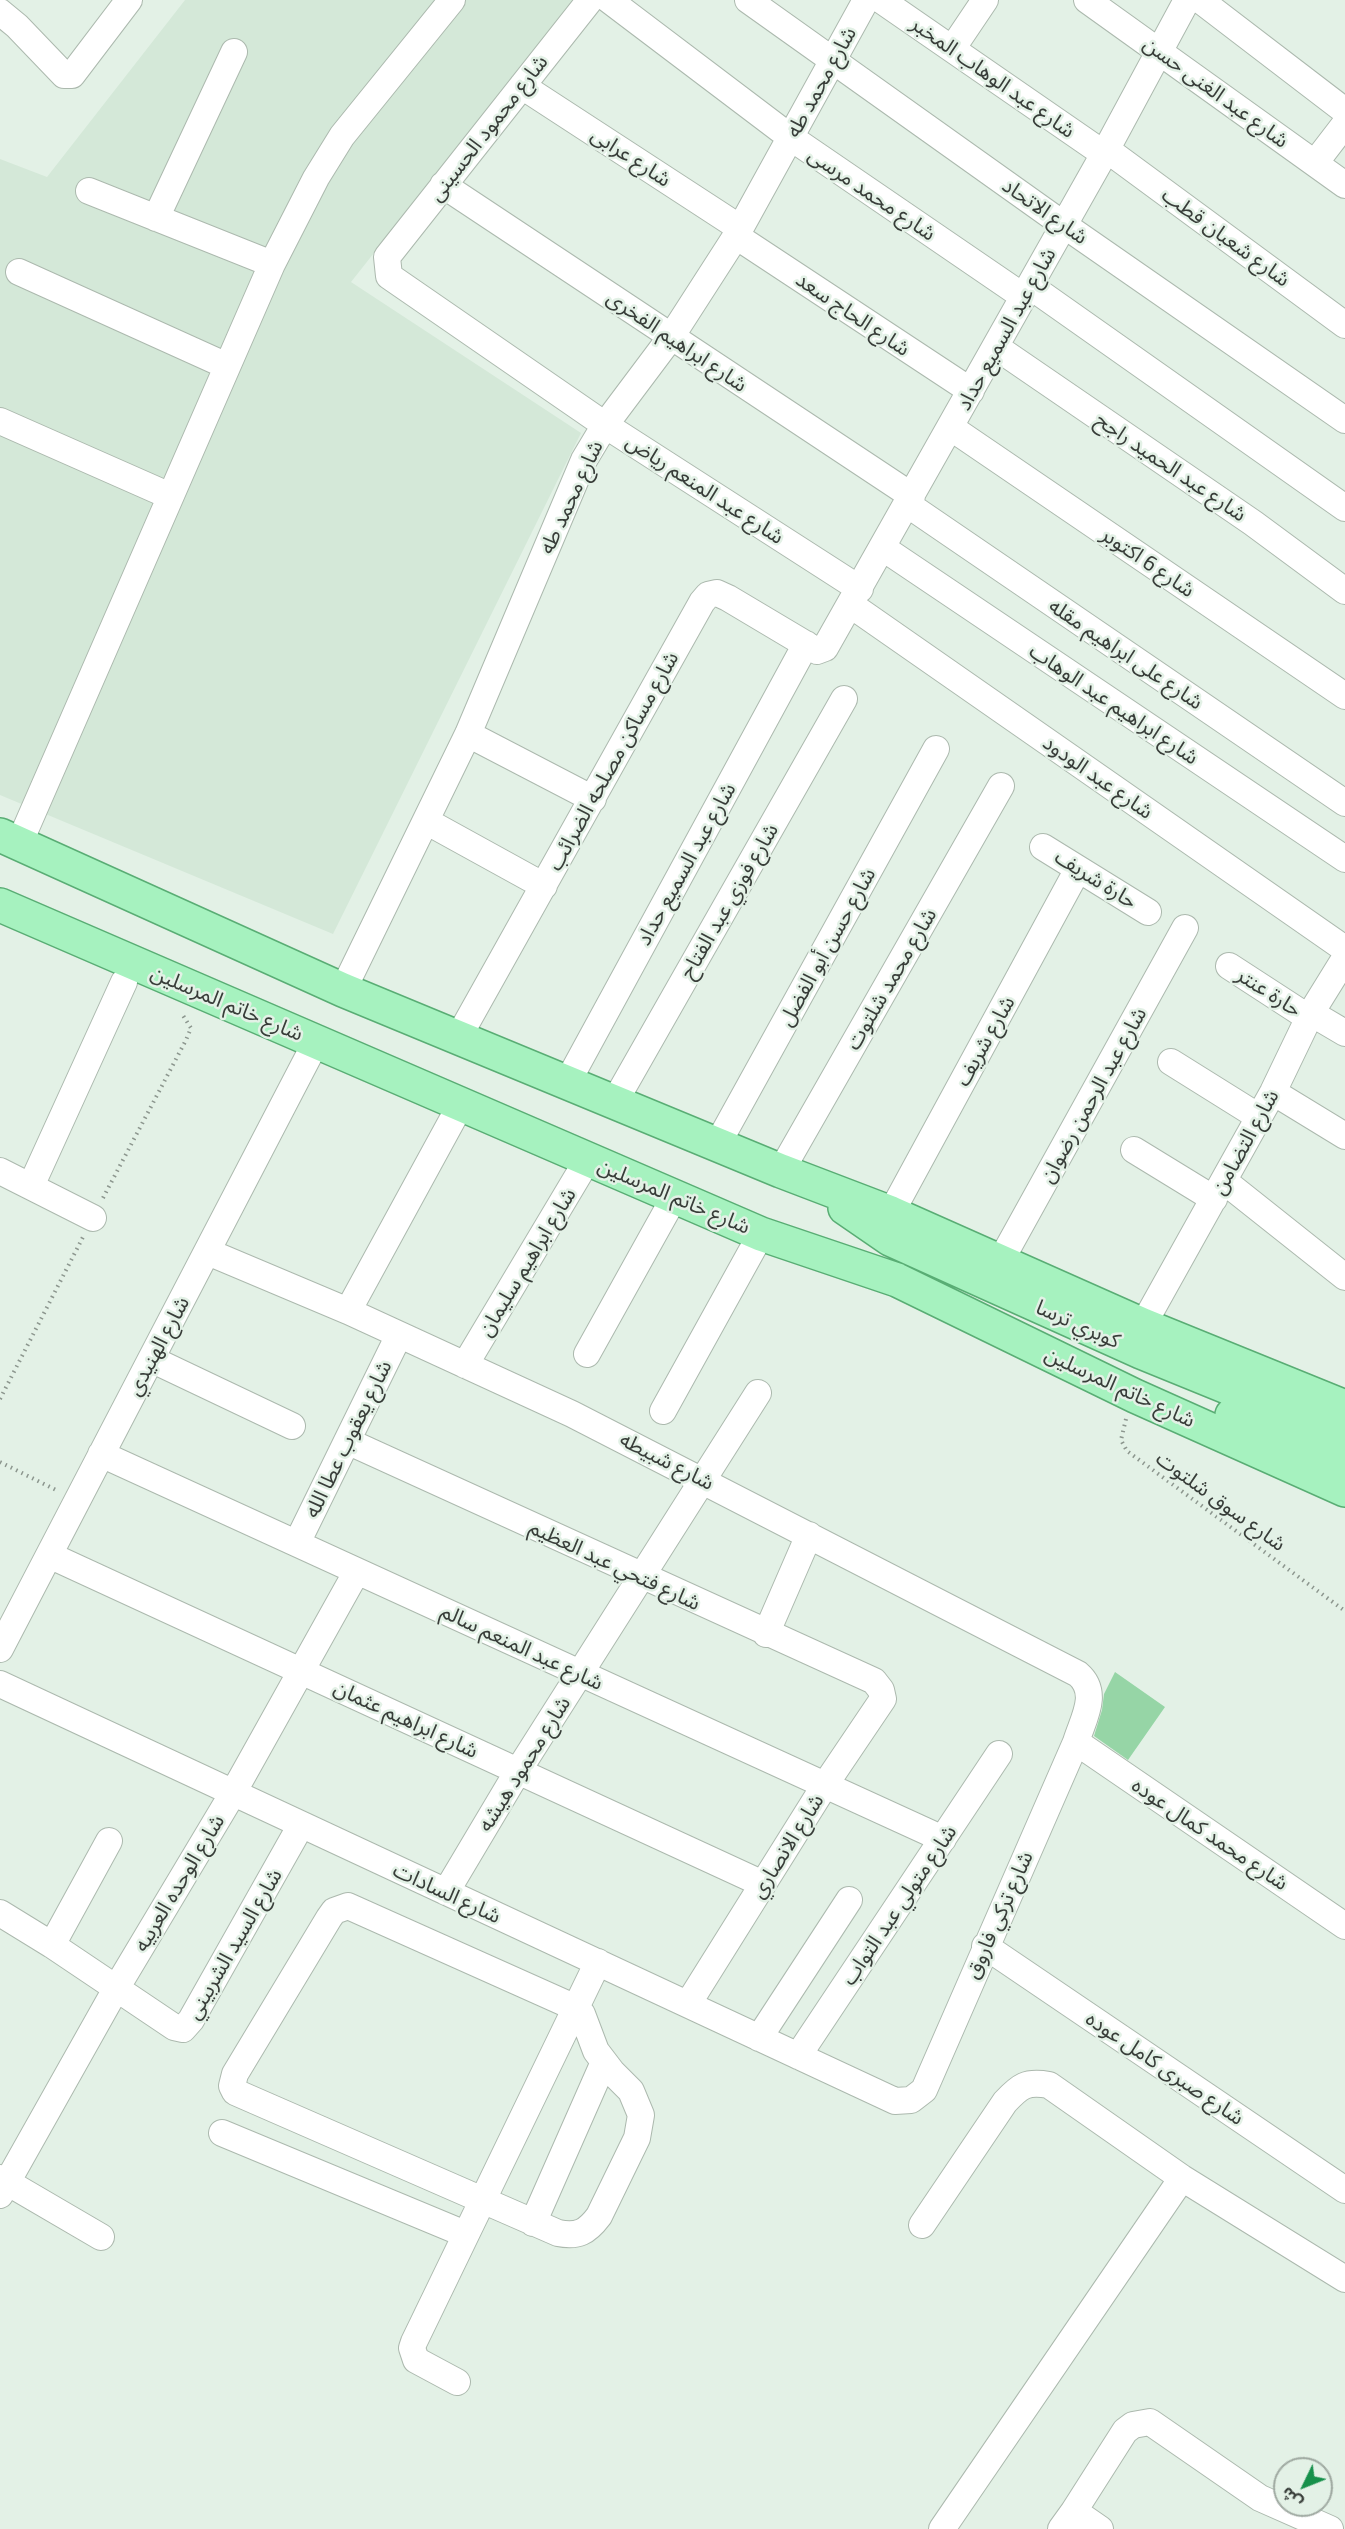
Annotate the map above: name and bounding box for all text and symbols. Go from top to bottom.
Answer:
street label: شارع عبد الوهاب المخبر [906,11,1080,143]
street label: شارع محمد طه [780,22,862,142]
street label: شارع عبد الغنى حسن [1138,31,1294,153]
street label: شارع محمود الحسينى [423,50,553,206]
street label: شارع عرابى [586,122,676,192]
street label: شارع محمد مرسى [803,142,941,246]
street label: شارع الاتحاد [997,172,1093,250]
street label: شارع شعبان قطب [1157,182,1295,292]
street label: شارع عبد السميع حداد [951,243,1061,415]
street label: شارع الحاج سعد [791,267,915,361]
street label: شارع ابراهيم الفخرى [602,285,752,397]
street label: شارع عبد الحميد راجح [1091,407,1251,527]
street label: شارع عبد المنعم رياض [621,429,789,549]
street label: شارع محمد طه [534,436,608,558]
street label: شارع 6 اكتوبر [1096,521,1200,603]
street label: شارع على ابراهيم مقله [1044,593,1208,715]
street label: شارع ابراهيم عبد الوهاب [1025,638,1203,770]
street label: شارع مساكن مصلحه الضرائب [542,647,684,875]
street label: شارع عبد الودود [1038,730,1158,824]
street label: شارع عبد السميع حداد [631,778,741,950]
street label: شارع فوزي عبد الفتاح [674,819,784,983]
street label: حارة شريف [1050,844,1142,914]
street label: شارع حسن أبو الفضل [773,863,881,1031]
street label: شارع محمد شلتوت [840,904,942,1054]
street label: شارع خاتم المرسلين [147,960,307,1046]
street label: حارة عنتر [1232,962,1306,1022]
street label: شارع شريف [950,992,1020,1090]
street label: شارع عبد الرحمن رضوان [1034,1003,1152,1187]
street label: شارع التضامن [1206,1085,1284,1199]
street label: شارع خاتم المرسلين [594,1153,754,1239]
street label: شارع ابراهيم سليمان [473,1183,581,1341]
street label: شارع الهنيدي [121,1292,195,1400]
street label: كوبري ترسا [1032,1294,1124,1354]
street label: شارع خاتم المرسلين [1041,1341,1199,1433]
street label: شارع يعقوب عطا الله [299,1356,397,1522]
street label: شارع شبيطه [616,1427,718,1495]
street label: شارع سوق شلتوت [1151,1445,1291,1557]
street label: شارع فتحي عبد العظيم [525,1514,705,1616]
street label: شارع عبد المنعم سالم [437,1598,607,1696]
street label: شارع ابراهيم عثمان [330,1675,482,1763]
street label: شارع محمود هيشه [472,1692,576,1836]
street label: شارع محمد كمال عوده [1127,1772,1293,1896]
street label: شارع الانصاري [745,1789,829,1903]
street label: شارع الوحده العربيه [128,1810,230,1956]
street label: شارع متولي عبد التواب [836,1820,962,1990]
street label: شارع تركي فاروق [960,1847,1038,1983]
street label: شارع السادات [389,1857,505,1929]
street label: شارع السيد الشربيني [181,1864,287,2024]
street label: شارع صبرى كامل عوده [1081,2006,1249,2130]
north arrow [1273,2457,1333,2517]
text: ش [1277,2484,1305,2513]

